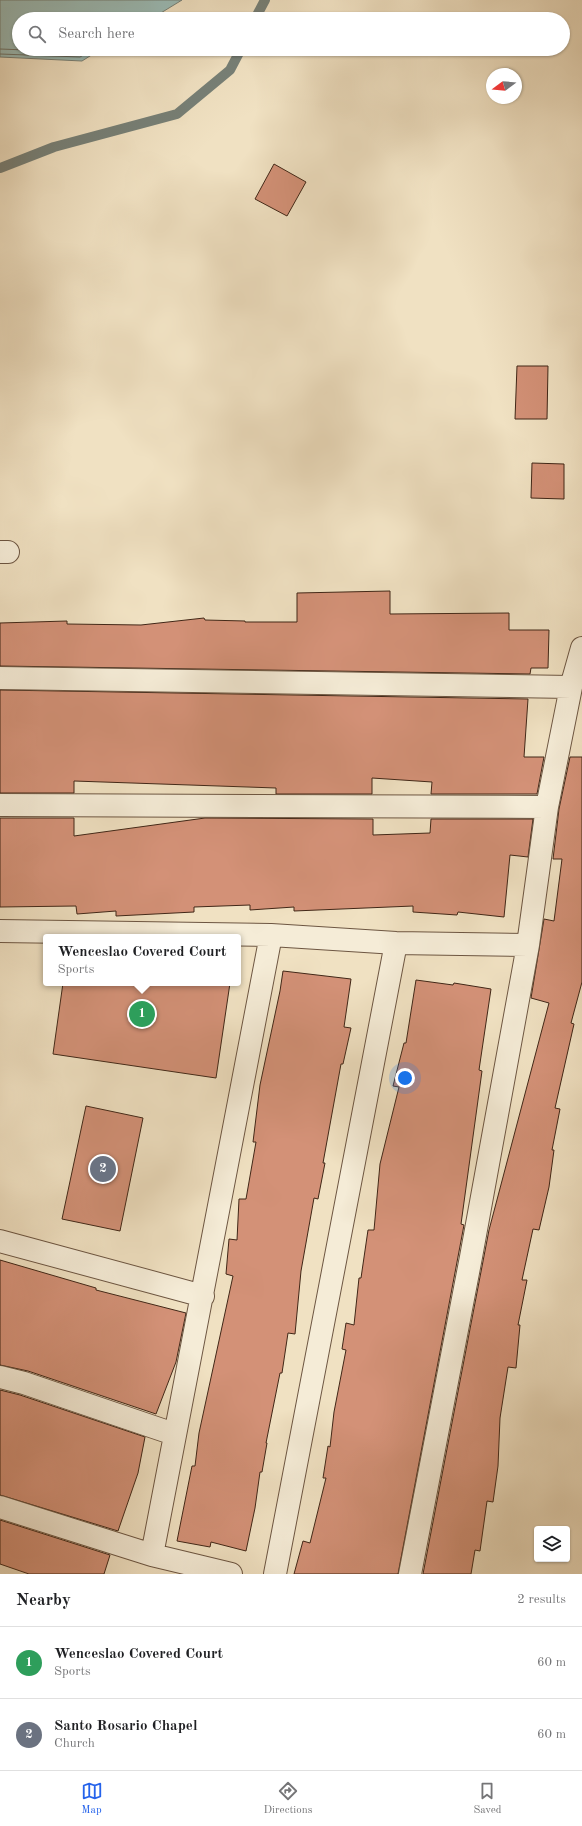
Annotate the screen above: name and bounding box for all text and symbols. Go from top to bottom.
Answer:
search box [12,12,570,56]
icon: search [26,23,48,45]
text: Search here [58,27,135,42]
north arrow [486,68,522,104]
popup [43,934,241,986]
text: Wenceslao Covered Court [58,945,226,960]
text: Sports [58,963,94,976]
pin: 1 [129,999,155,1029]
your location [395,1068,415,1088]
pin: 2 [90,1154,116,1184]
map controls [534,1526,570,1562]
button: layers [534,1526,570,1562]
text: Nearby [16,1592,71,1609]
text: 2 results [517,1593,566,1606]
text: Wenceslao Covered Court [54,1647,223,1662]
text: 1 [25,1656,33,1669]
text: 60 m [537,1656,566,1669]
text: Sports [54,1665,91,1678]
text: Santo Rosario Chapel [54,1719,198,1734]
text: 2 [25,1728,33,1741]
text: 60 m [537,1728,566,1741]
text: Church [54,1737,95,1750]
tab: Map [81,1780,103,1818]
tab: Directions [264,1780,312,1818]
tab: Saved [473,1780,501,1818]

